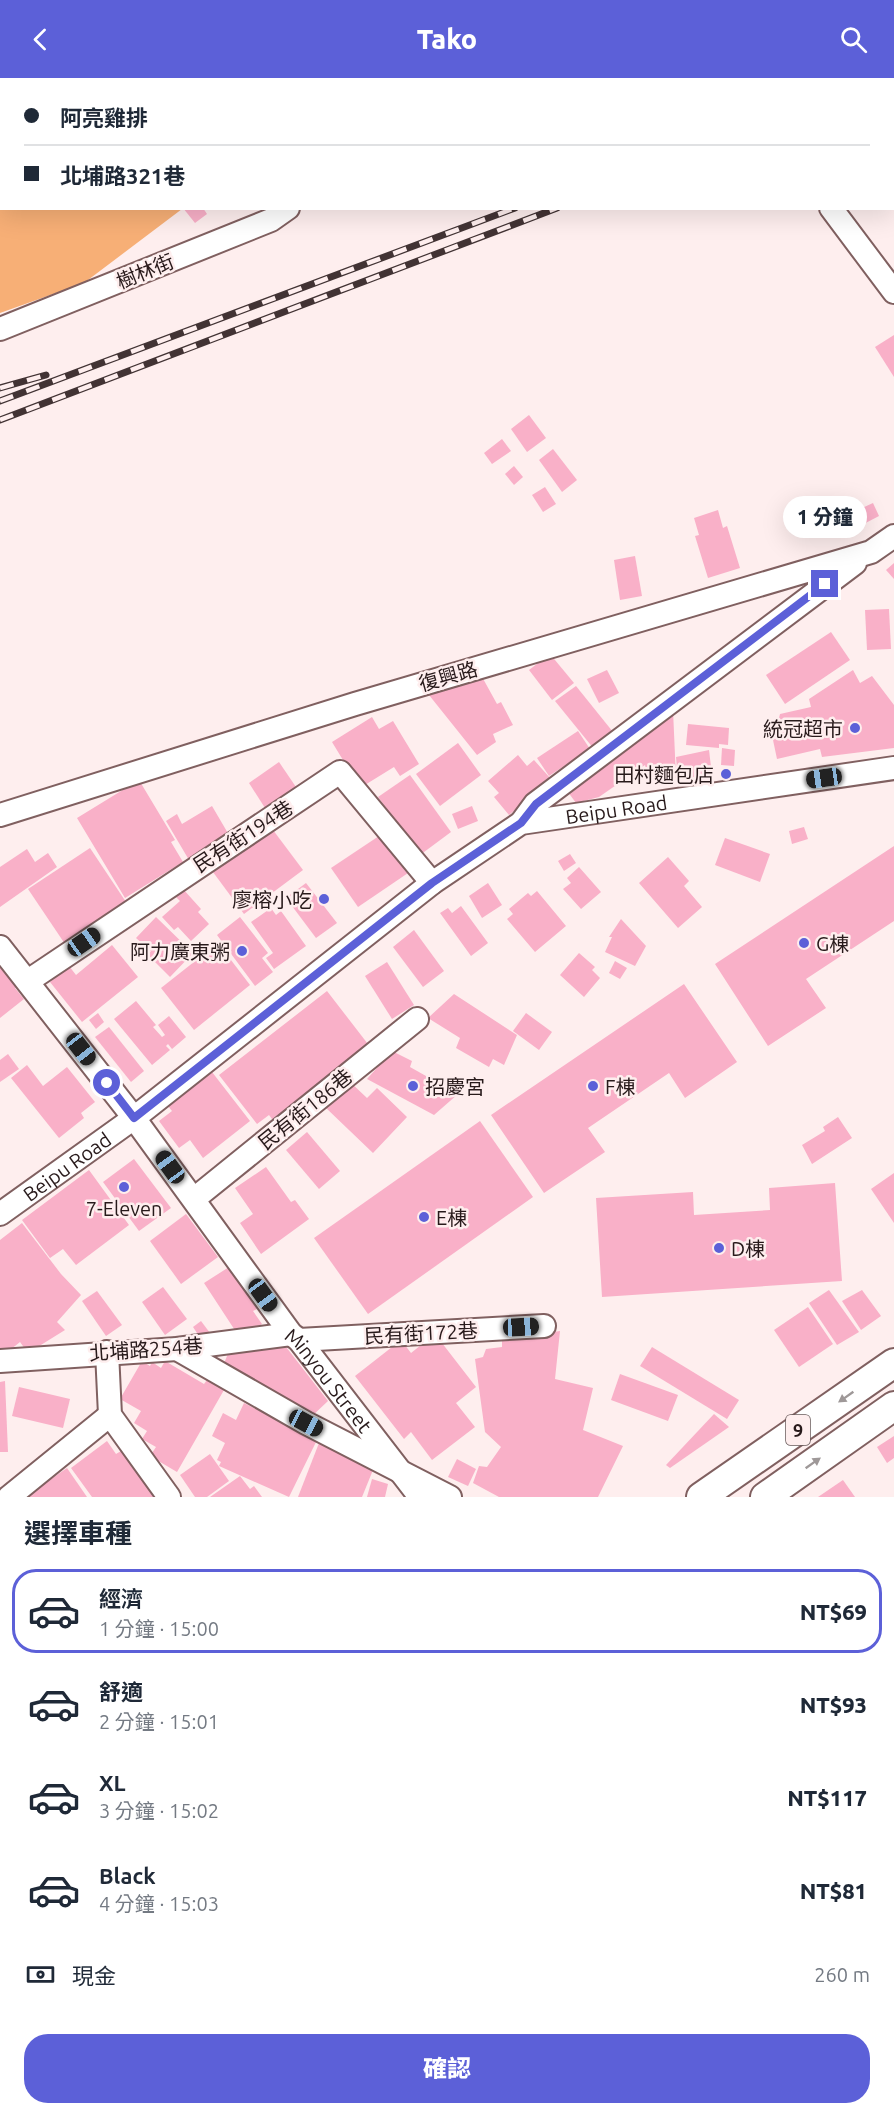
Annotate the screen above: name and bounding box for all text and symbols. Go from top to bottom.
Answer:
icon: back [24,23,57,56]
icon: search [837,23,870,56]
text: Tako [417,24,477,54]
text: 阿亮雞排 [60,105,148,130]
text: 北埔路321巷 [60,163,185,188]
street label: 樹林街 [113,249,177,293]
callout: 1 分鐘 [783,497,867,539]
text: 1 分鐘 [797,505,853,528]
route end [811,570,838,597]
street label: 復興路 [416,657,480,695]
place label: 統冠超市 [763,717,843,740]
marker: 統冠超市 [848,721,862,735]
place label: 田村麵包店 [614,763,714,786]
marker: 田村麵包店 [719,767,733,781]
car [805,767,843,789]
street label: Beipu Road [564,790,669,828]
street label: 民有街194巷 [189,795,297,877]
place label: 廖榕小吃 [232,888,312,911]
marker: 廖榕小吃 [317,892,331,906]
car [64,924,104,960]
place label: G棟 [816,932,849,955]
marker: G棟 [797,936,811,950]
place label: 阿力廣東粥 [130,940,230,963]
marker: 阿力廣東粥 [235,944,249,958]
car [63,1029,99,1069]
street label: 民有街186巷 [254,1064,356,1154]
route start [93,1069,120,1096]
place label: 招慶宮 [425,1075,485,1098]
place label: F棟 [605,1075,636,1098]
marker: 招慶宮 [406,1079,420,1093]
marker: F棟 [586,1079,600,1093]
street label: Beipu Road [18,1127,115,1205]
car [152,1147,188,1187]
marker: 7-Eleven [117,1180,131,1194]
place label: 7-Eleven [86,1197,162,1220]
place label: E棟 [436,1206,467,1229]
marker: E棟 [417,1210,431,1224]
place label: D棟 [731,1237,765,1260]
marker: D棟 [712,1241,726,1255]
car [245,1275,281,1315]
car [503,1317,539,1337]
street label: 民有街172巷 [364,1319,478,1347]
street label: Minyou Street [281,1323,377,1437]
street label: 北埔路254巷 [88,1334,204,1364]
one-way arrow [838,1391,854,1402]
car [286,1407,326,1439]
road number: 9 [786,1415,810,1445]
one-way arrow [805,1458,821,1469]
text: 選擇車種 [24,1518,132,1548]
icon: car [27,1584,81,1638]
text: 經濟 [99,1586,143,1611]
text: NT$69 [800,1599,867,1624]
text: 1 分鐘 · 15:00 [99,1617,219,1640]
icon: car [27,1677,81,1731]
text: 舒適 [99,1679,143,1704]
text: NT$93 [800,1692,867,1717]
text: 2 分鐘 · 15:01 [99,1710,219,1733]
icon: car [27,1770,81,1824]
text: XL [99,1770,126,1795]
text: NT$117 [787,1785,867,1810]
text: 3 分鐘 · 15:02 [99,1799,219,1822]
icon: car [27,1863,81,1917]
text: Black [99,1863,156,1888]
text: NT$81 [800,1878,867,1903]
text: 4 分鐘 · 15:03 [99,1892,219,1915]
icon: cash [24,1958,57,1991]
text: 現金 [72,1963,116,1988]
text: 260 m [814,1963,870,1986]
button: 確認 [24,2034,870,2103]

